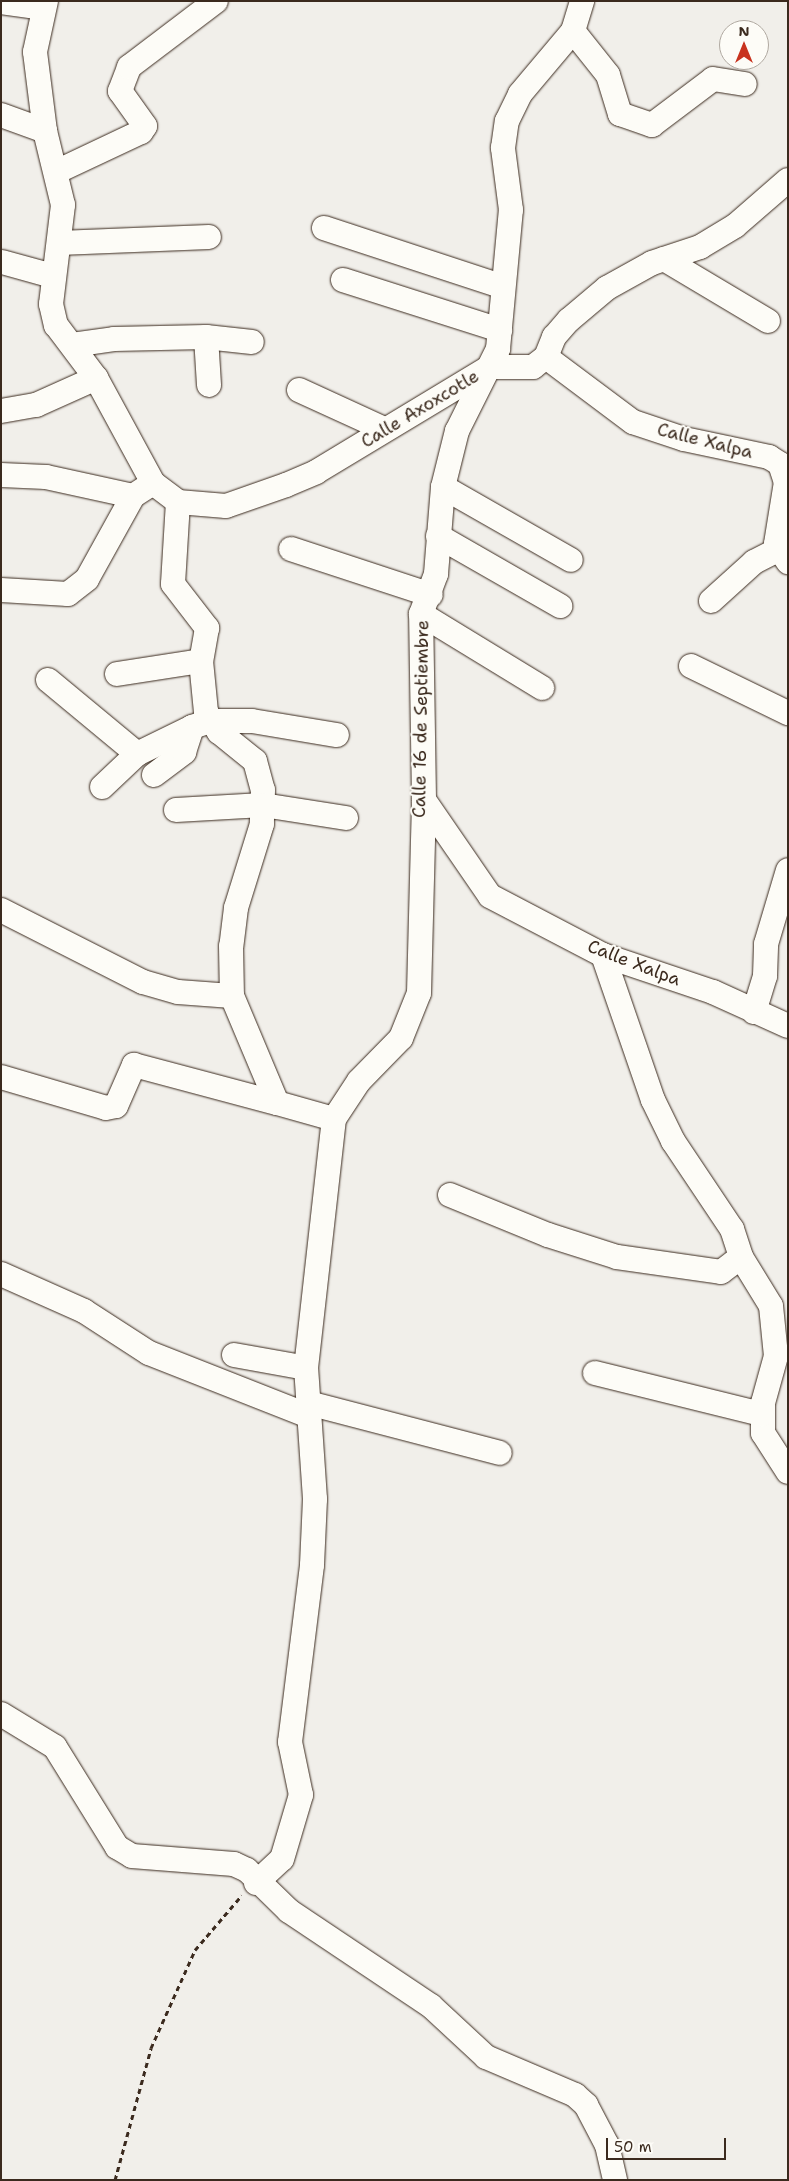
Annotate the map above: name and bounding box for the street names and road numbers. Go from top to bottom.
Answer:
street label: Calle Axoxcotle [357,365,483,453]
street label: Calle Xalpa [655,419,755,463]
street label: Calle 16 de Septiembre [408,620,434,818]
street label: Calle Xalpa [584,935,684,991]

